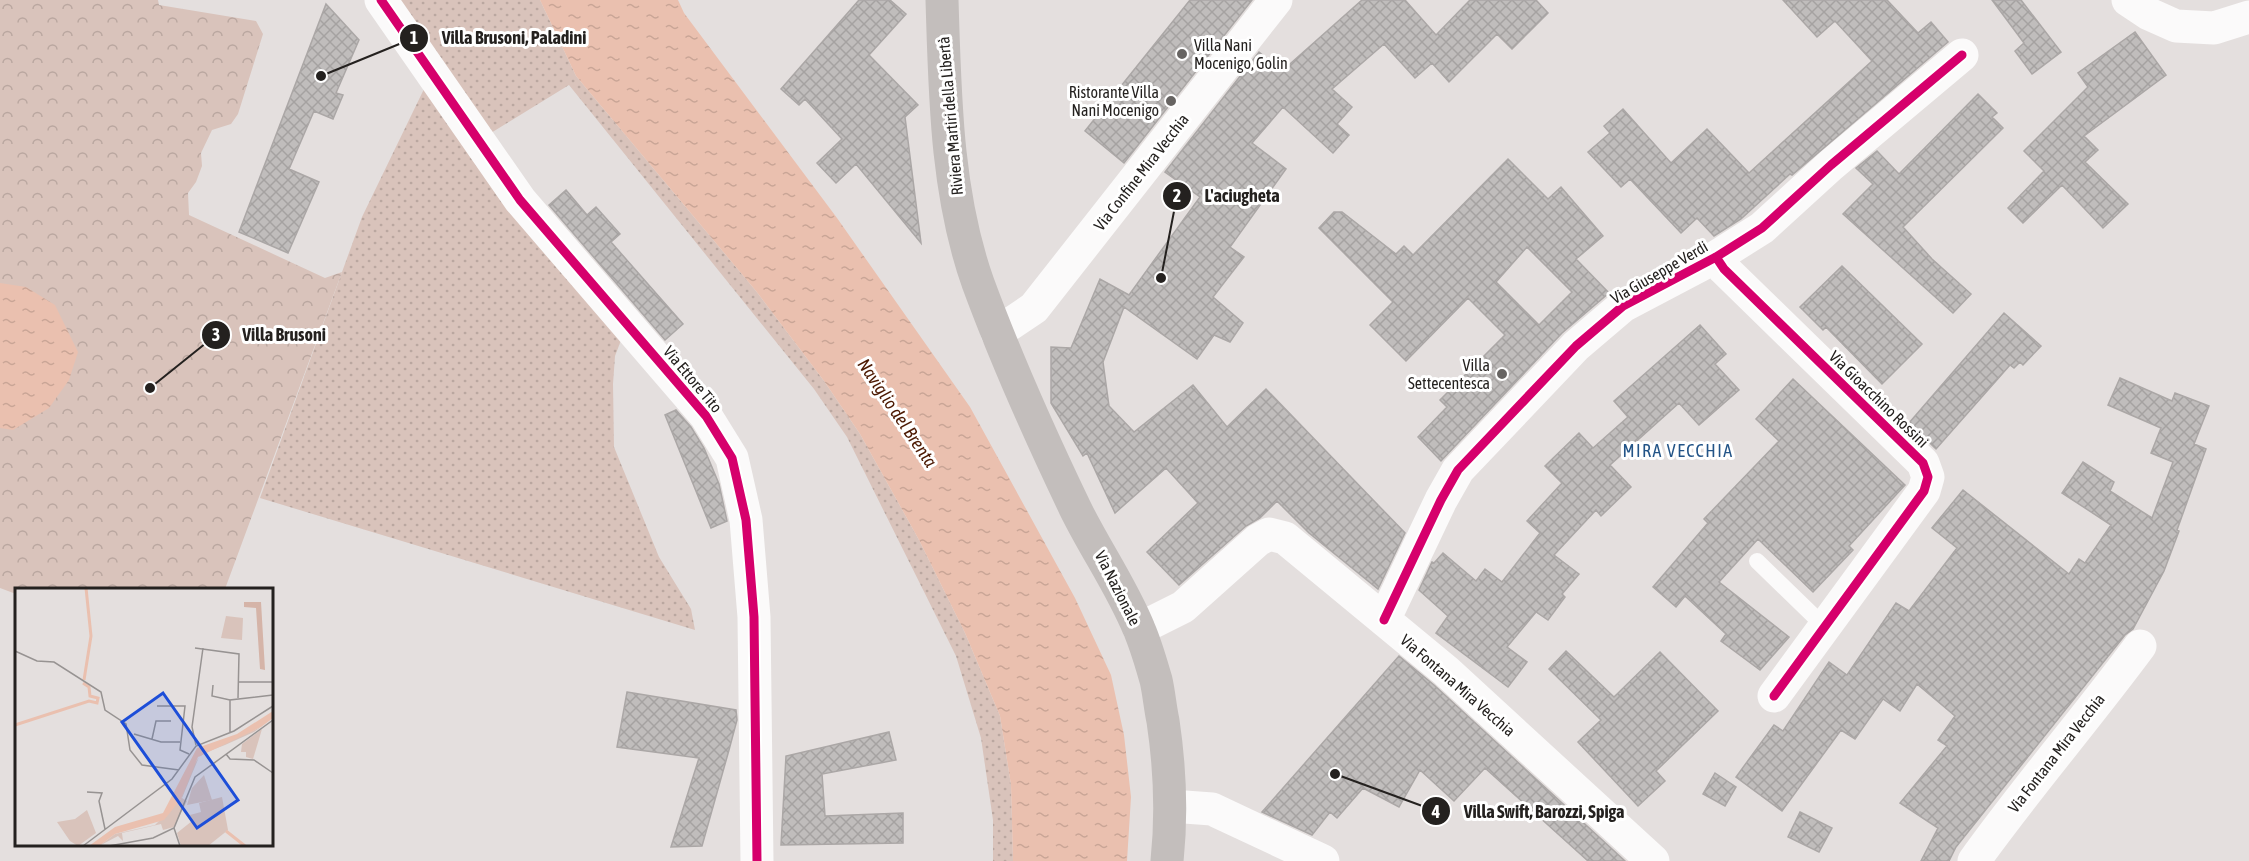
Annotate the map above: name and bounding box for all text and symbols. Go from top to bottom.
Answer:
callout: Villa Brusoni, Paladini [399,20,598,56]
text: 1 [410,27,418,48]
text: Villa Brusoni, Paladini [441,27,586,48]
street label: Riviera Martiri della Libertà [934,36,966,196]
place label: Villa Nani Mocenigo, Golin [1194,36,1288,73]
marker: Villa Nani Mocenigo, Golin [1175,47,1189,61]
place label: Ristorante Villa Nani Mocenigo [1069,83,1159,120]
marker: Ristorante Villa Nani Mocenigo [1164,94,1178,108]
street label: Via Confine Mira Vecchia [1090,110,1192,234]
callout: L'aciugheta [1162,178,1291,214]
text: 2 [1173,185,1181,206]
text: L'aciugheta [1204,185,1280,206]
street label: Via Giuseppe Verdi [1607,237,1711,308]
callout: Villa Brusoni [201,317,338,353]
text: 3 [212,324,220,345]
text: Villa Brusoni [241,324,326,345]
street label: Via Ettore Tito [660,342,726,416]
street label: Via Gioacchino Rossini [1826,347,1932,451]
water label: Naviglio del Brenta [853,354,942,471]
place label: Villa Settecentesca [1408,356,1490,392]
marker: Villa Settecentesca [1495,367,1509,381]
district label: MIRA VECCHIA [1622,440,1734,461]
street label: Via Nazionale [1091,548,1145,628]
inset map [15,588,273,846]
street label: Via Fontana Mira Vecchia [1397,630,1519,740]
street label: Via Fontana Mira Vecchia [2004,690,2108,816]
callout: Villa Swift, Barozzi, Spiga [1421,793,1636,829]
text: 4 [1431,801,1440,822]
text: Villa Swift, Barozzi, Spiga [1463,801,1624,822]

